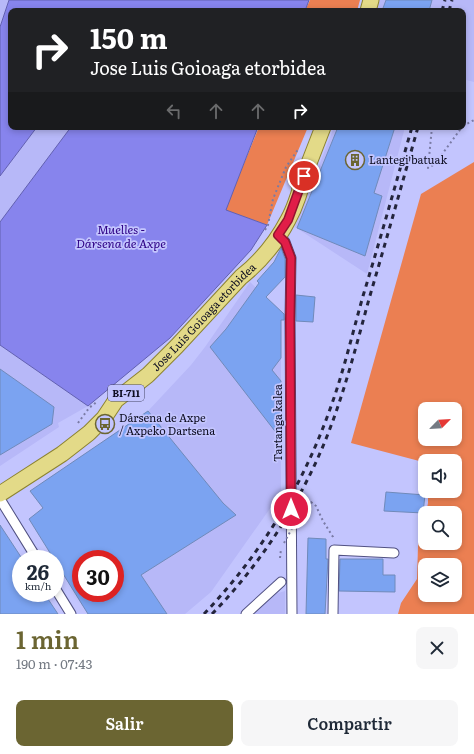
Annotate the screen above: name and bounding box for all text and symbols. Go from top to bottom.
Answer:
text: 150 m [90,16,168,58]
icon: right [24,24,76,76]
text: Jose Luis Goioaga etorbidea [90,54,326,81]
icon: left [163,100,185,122]
icon: ahead [205,100,227,122]
icon: ahead [247,100,269,122]
icon: right [289,100,311,122]
building icon: Lantegi batuak [344,149,366,171]
place label: Lantegi batuak [369,151,447,167]
pin [287,159,321,193]
icon: arrive [293,165,315,187]
water label: Muelles - Dársena de Axpe [76,220,166,252]
street label: Jose Luis Goioaga etorbidea [148,259,259,374]
street label: Tartanga kalea [269,384,285,462]
road number: BI-711 [108,385,144,401]
north arrow [418,402,462,446]
map controls [418,402,462,602]
place label: Dársena de Axpe / Axpeko Dartsena [119,409,215,438]
bus stop icon: Dársena de Axpe / Axpeko Dartsena [94,413,116,435]
button: sound [418,454,462,498]
position arrow [270,488,312,530]
button: search [418,506,462,550]
speed limit sign: 30 [72,550,124,602]
text: 26 [27,556,49,586]
button: layers [418,558,462,602]
text: km/h [25,578,51,593]
text: 1 min [16,621,79,656]
button: close [416,627,458,669]
text: 190 m · 07:43 [16,654,92,673]
button: Salir [16,700,233,746]
button: Compartir [241,700,458,746]

